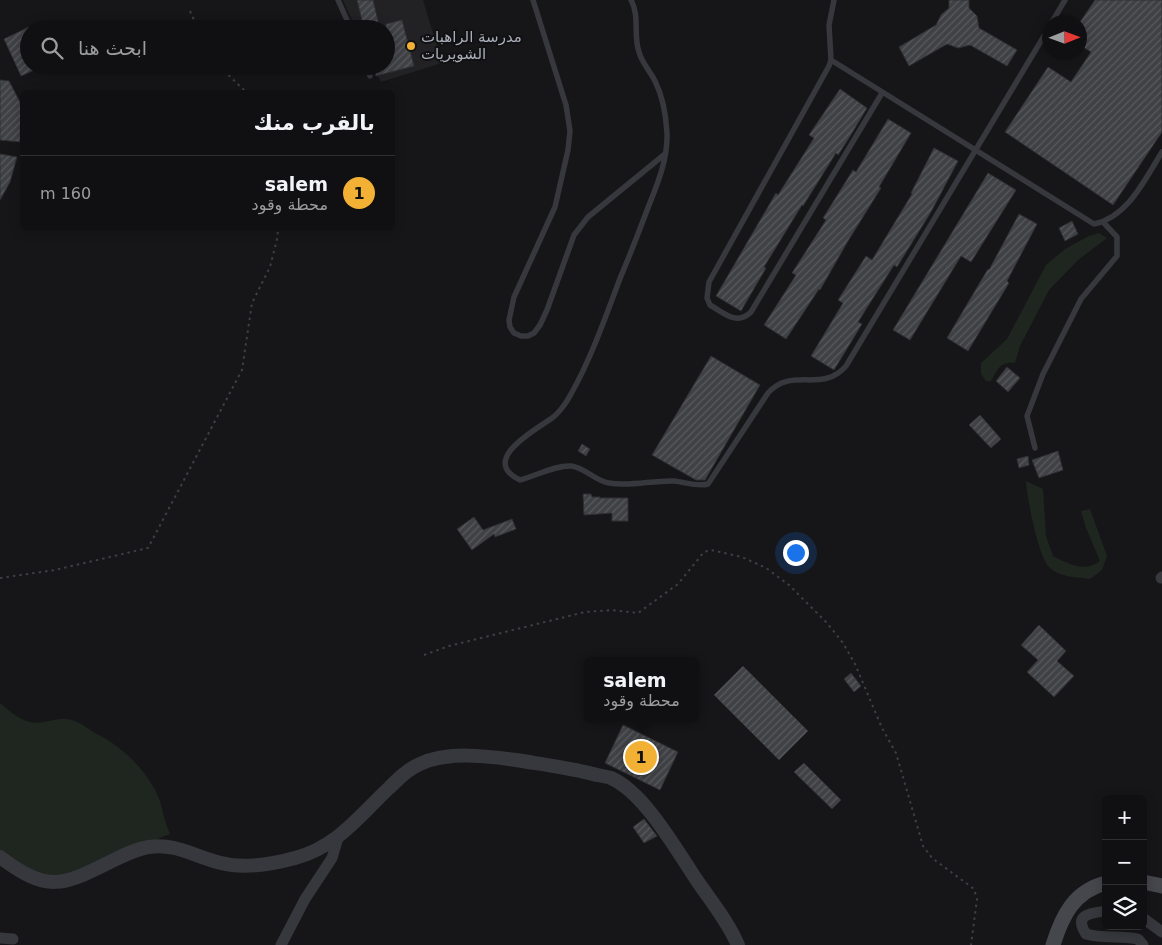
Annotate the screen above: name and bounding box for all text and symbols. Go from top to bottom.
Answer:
north arrow [1042,15,1087,60]
search box [20,20,395,75]
place label: مدرسة الراهبات الشويريات [421,28,522,63]
icon: search [38,34,66,62]
text: ابحث هنا [78,37,147,59]
marker: مدرسة الراهبات الشويريات [405,40,417,52]
text: بالقرب منك [254,111,375,135]
text: salem [265,173,328,195]
text: 160 m [40,184,91,203]
text: 1 [353,184,365,203]
text: محطة وقود [252,195,328,214]
your location [783,540,809,566]
popup [584,657,699,722]
text: salem [603,669,667,691]
text: محطة وقود [603,691,680,710]
pin: 1 [625,738,657,776]
map controls [1102,795,1147,930]
button: + [1102,795,1147,840]
button: − [1102,840,1147,885]
button: layers [1102,885,1147,930]

